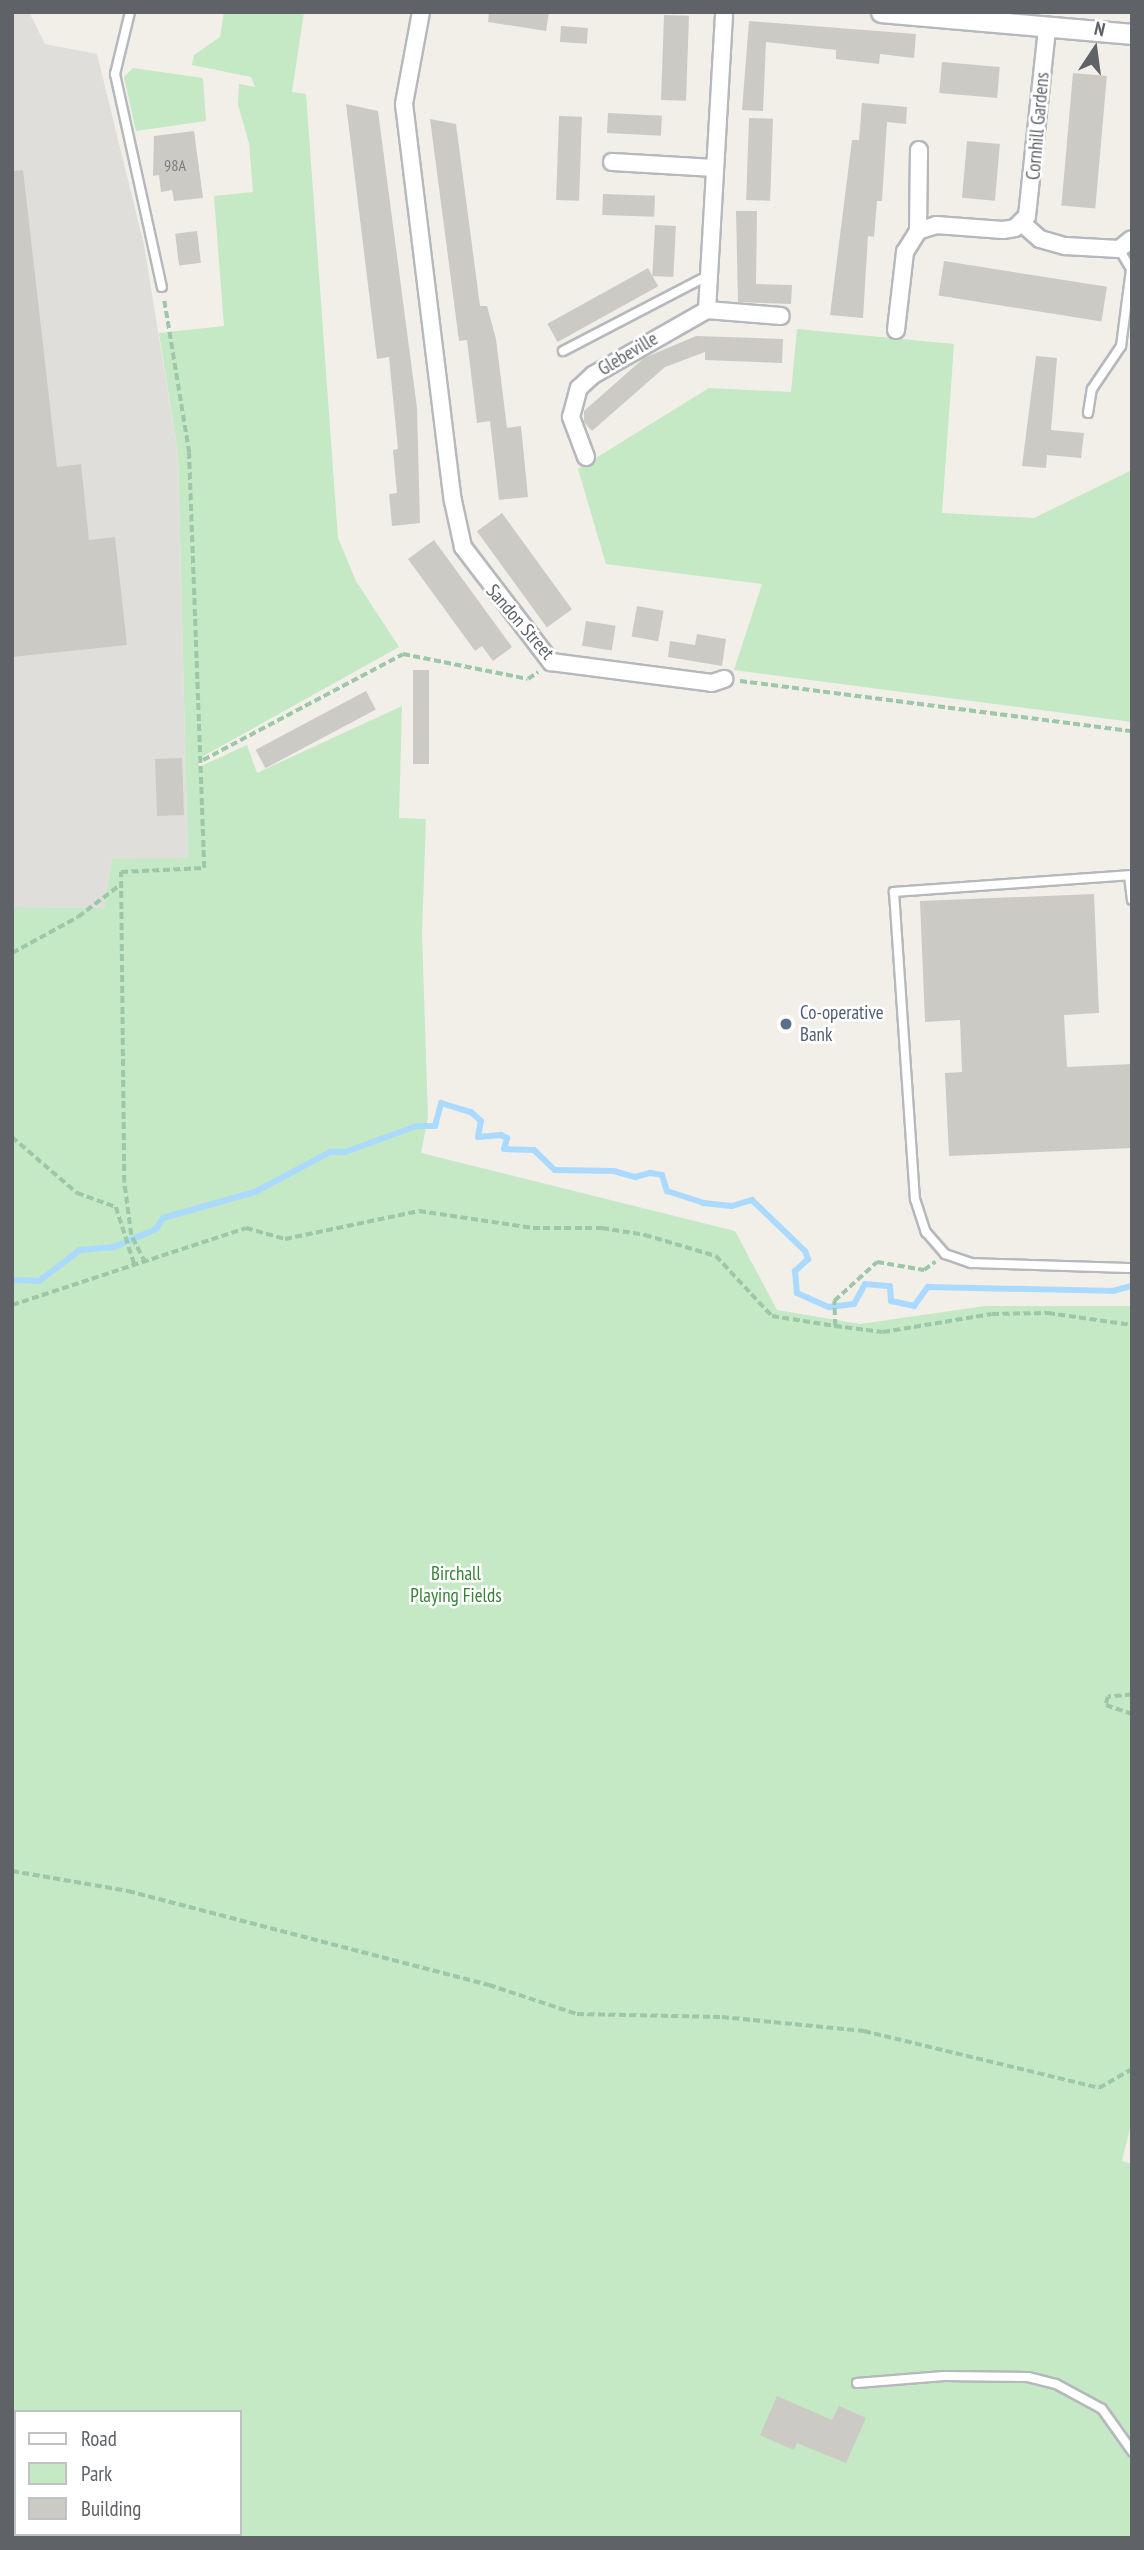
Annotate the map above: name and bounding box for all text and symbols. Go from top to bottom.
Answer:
north arrow [1060,14,1130,84]
text: N [1092,16,1107,41]
street label: Cornhill Gardens [1022,71,1054,181]
house number: 98A [164,155,186,175]
street label: Glebeville [594,327,662,381]
street label: Sandon Street [481,580,559,664]
place label: Co-operative Bank [800,1002,884,1046]
marker: Co-operative Bank [778,1016,794,1032]
park label: Birchall Playing Fields [410,1563,502,1607]
legend [14,2410,242,2536]
text: Road [81,2425,117,2452]
text: Park [81,2460,112,2487]
text: Building [81,2495,141,2522]

